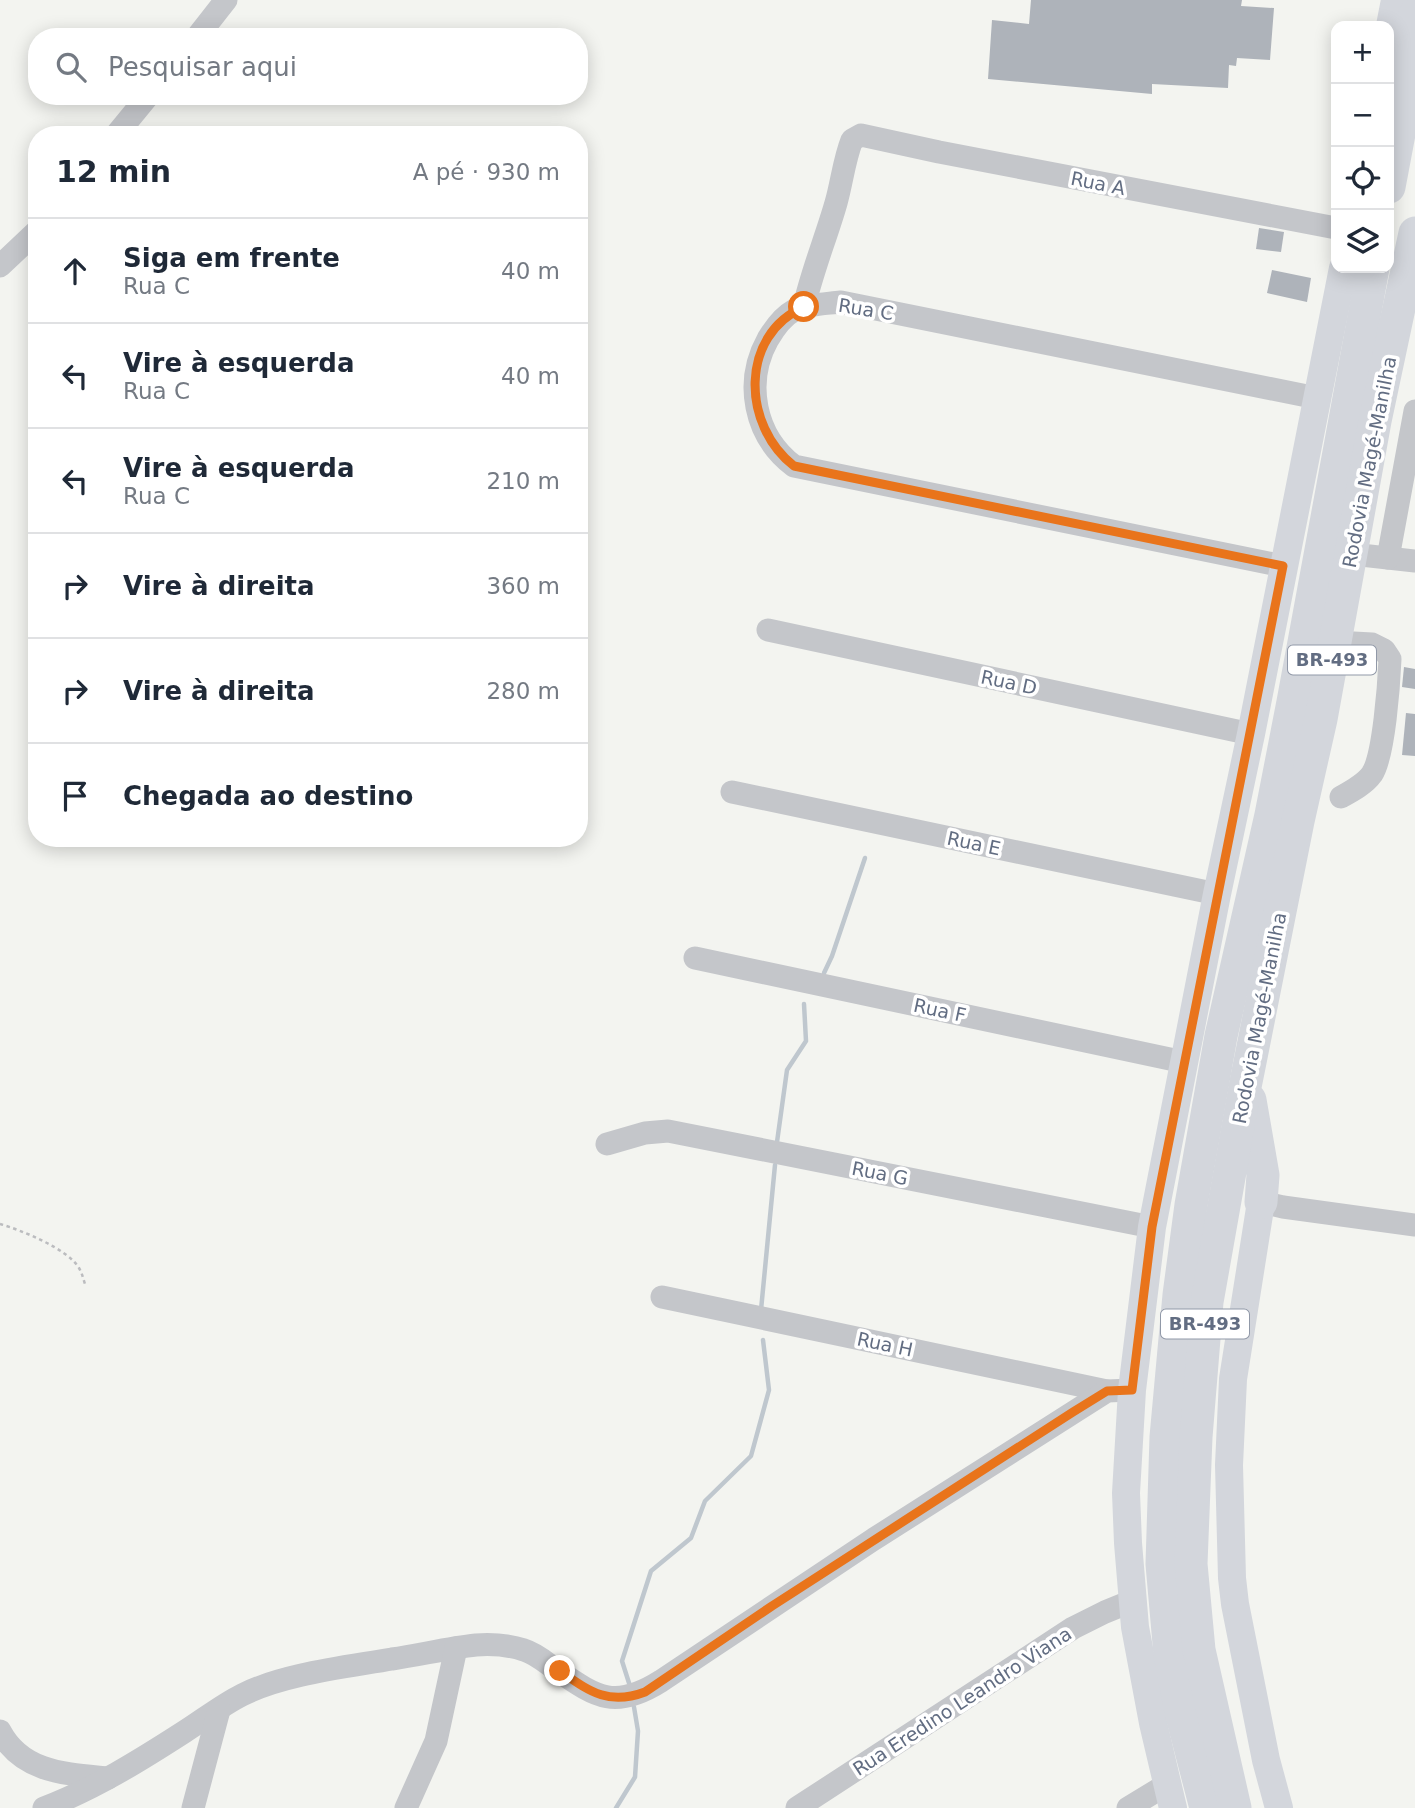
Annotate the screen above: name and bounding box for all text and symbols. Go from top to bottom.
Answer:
map controls [1331,21,1394,273]
button: + [1331,21,1394,84]
search box [28,28,588,105]
icon: search [52,48,90,86]
text: Pesquisar aqui [108,52,297,82]
button: − [1331,84,1394,147]
button: locate [1331,147,1394,210]
text: 12 min [56,154,171,189]
text: A pé · 930 m [413,159,560,185]
street label: Rua A [1069,167,1127,199]
button: layers [1331,210,1394,273]
text: Siga em frente [123,243,340,273]
icon: ahead [56,252,94,290]
text: 40 m [501,258,560,284]
text: Rua C [123,273,190,299]
route start [788,291,819,322]
street label: Rua C [837,294,895,324]
text: Vire à esquerda [123,348,355,378]
street label: Rodovia Magé-Manilha [1338,354,1400,570]
icon: left [56,357,94,395]
text: 40 m [501,363,560,389]
text: Rua C [123,378,190,404]
text: Vire à esquerda [123,453,355,483]
icon: left [56,462,94,500]
text: 210 m [486,468,560,494]
text: Rua C [123,483,190,509]
icon: right [56,567,94,605]
text: Vire à direita [123,571,315,601]
text: 360 m [486,573,560,599]
road number: BR-493 [1288,646,1376,674]
street label: Rua D [979,665,1039,699]
icon: right [56,672,94,710]
text: Vire à direita [123,676,315,706]
text: 280 m [486,678,560,704]
icon: arrive [56,777,94,815]
text: Chegada ao destino [123,781,413,811]
street label: Rua E [945,827,1003,859]
street label: Rodovia Magé-Manilha [1228,910,1290,1126]
street label: Rua F [912,994,968,1026]
street label: Rua G [850,1157,910,1189]
road number: BR-493 [1161,1310,1249,1338]
street label: Rua H [855,1327,915,1361]
street label: Rua Eredino Leandro Viana [849,1622,1075,1780]
route end [544,1655,575,1686]

